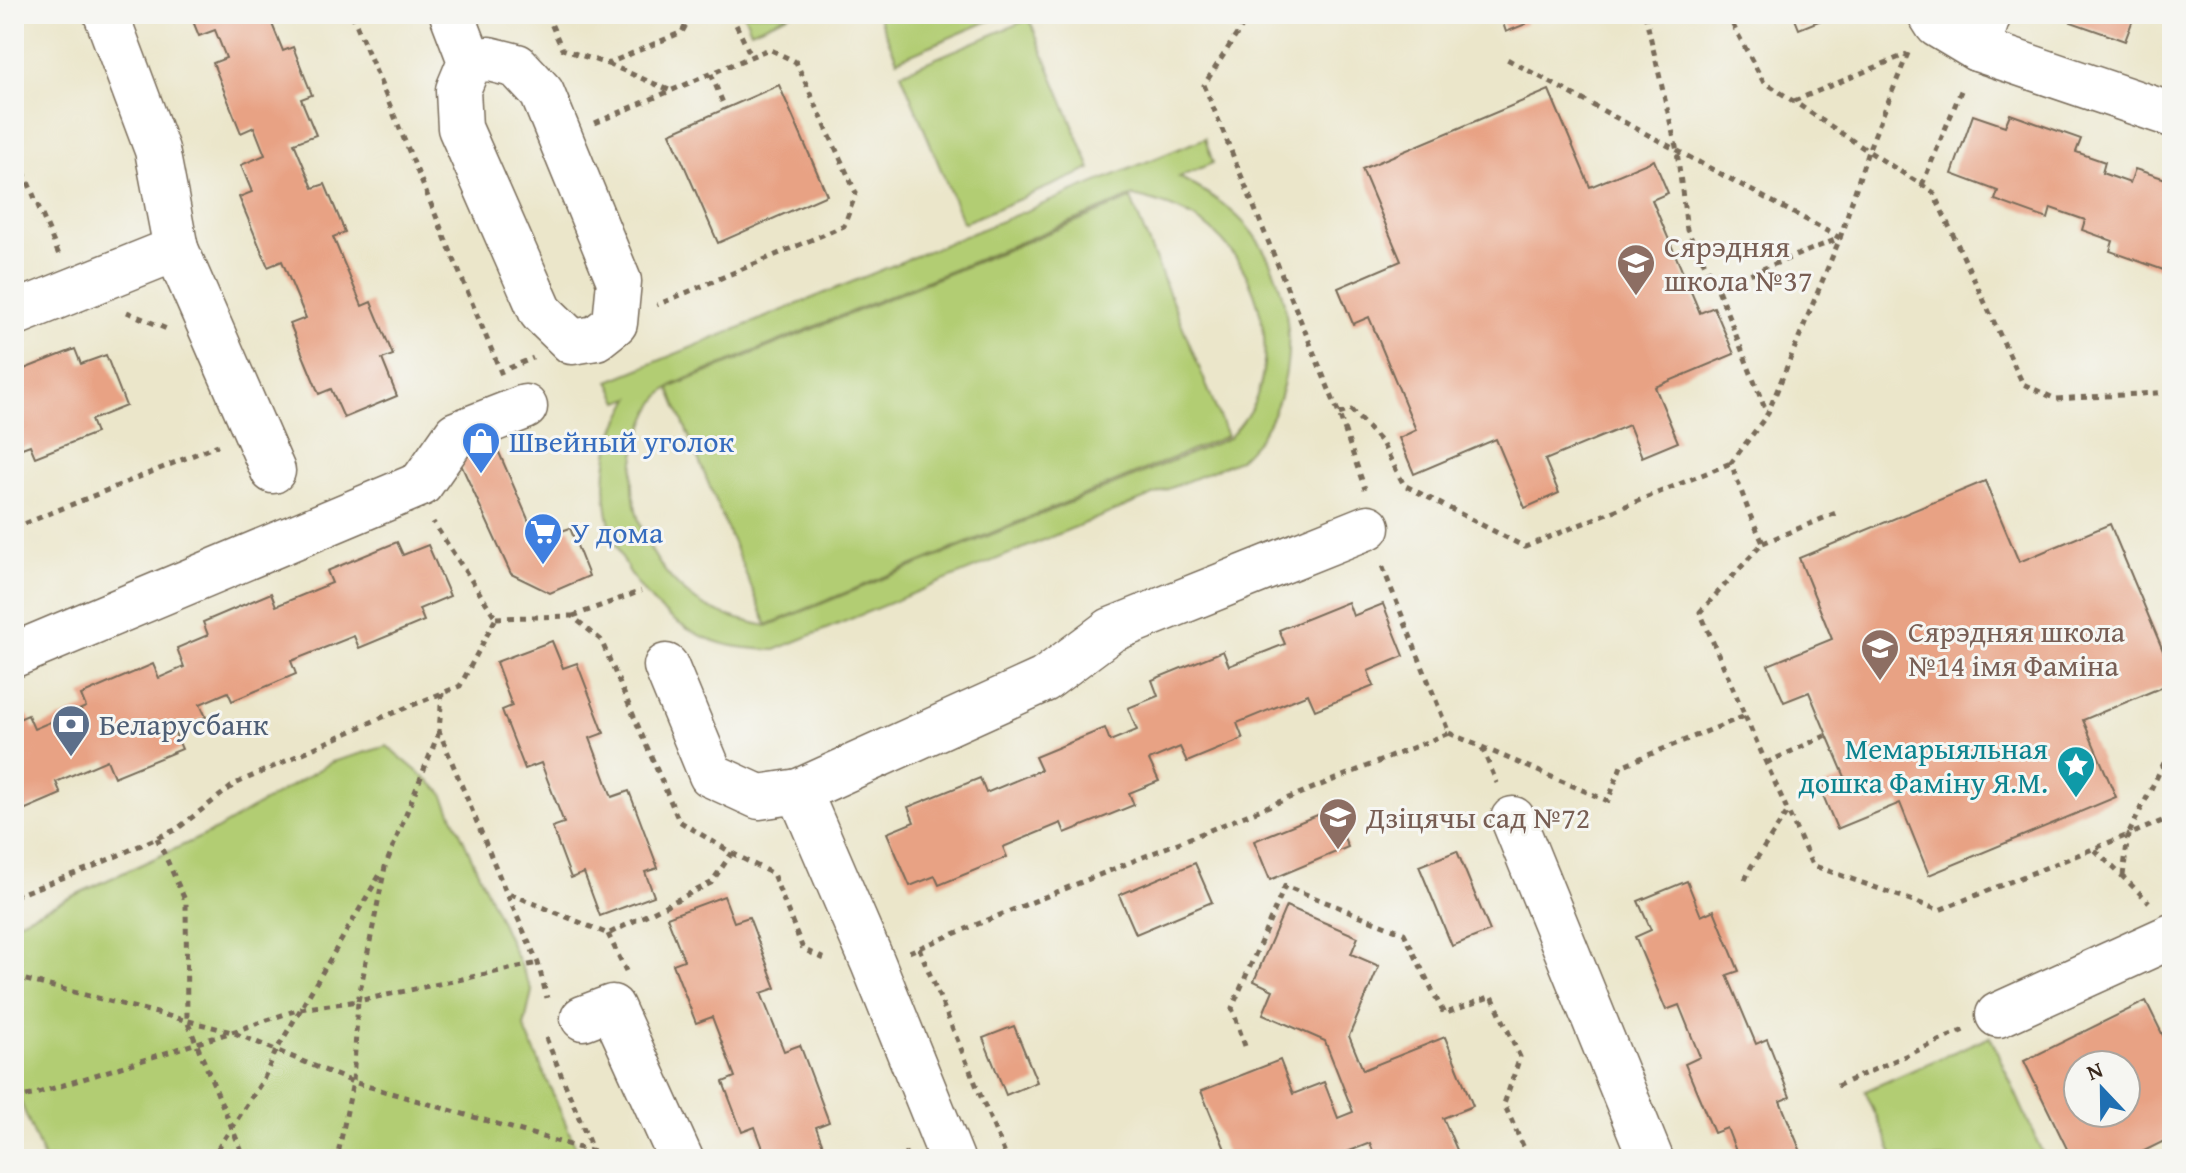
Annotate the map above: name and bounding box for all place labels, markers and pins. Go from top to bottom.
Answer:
place label: Сярэдняя школа №37 [1664,224,1812,302]
school or university icon: Сярэдняя школа №37 [1615,242,1657,297]
place label: Швейный уголок [509,419,735,463]
shop icon: Швейный уголок [460,420,502,475]
place label: У дома [571,510,664,554]
supermarket icon: У дома [522,511,564,566]
place label: Сярэдняя школа №14 імя Фаміна [1908,609,2126,687]
school or university icon: Сярэдняя школа №14 імя Фаміна [1859,627,1901,682]
place label: Беларусбанк [99,702,269,746]
bank icon: Беларусбанк [50,703,92,758]
place label: Мемарыяльная дошка Фаміну Я.М. [1798,726,2048,804]
place icon: Мемарыяльная дошка Фаміну Я.М. [2055,744,2097,799]
place label: Дзіцячы сад №72 [1365,795,1590,839]
school or university icon: Дзіцячы сад №72 [1317,796,1359,851]

